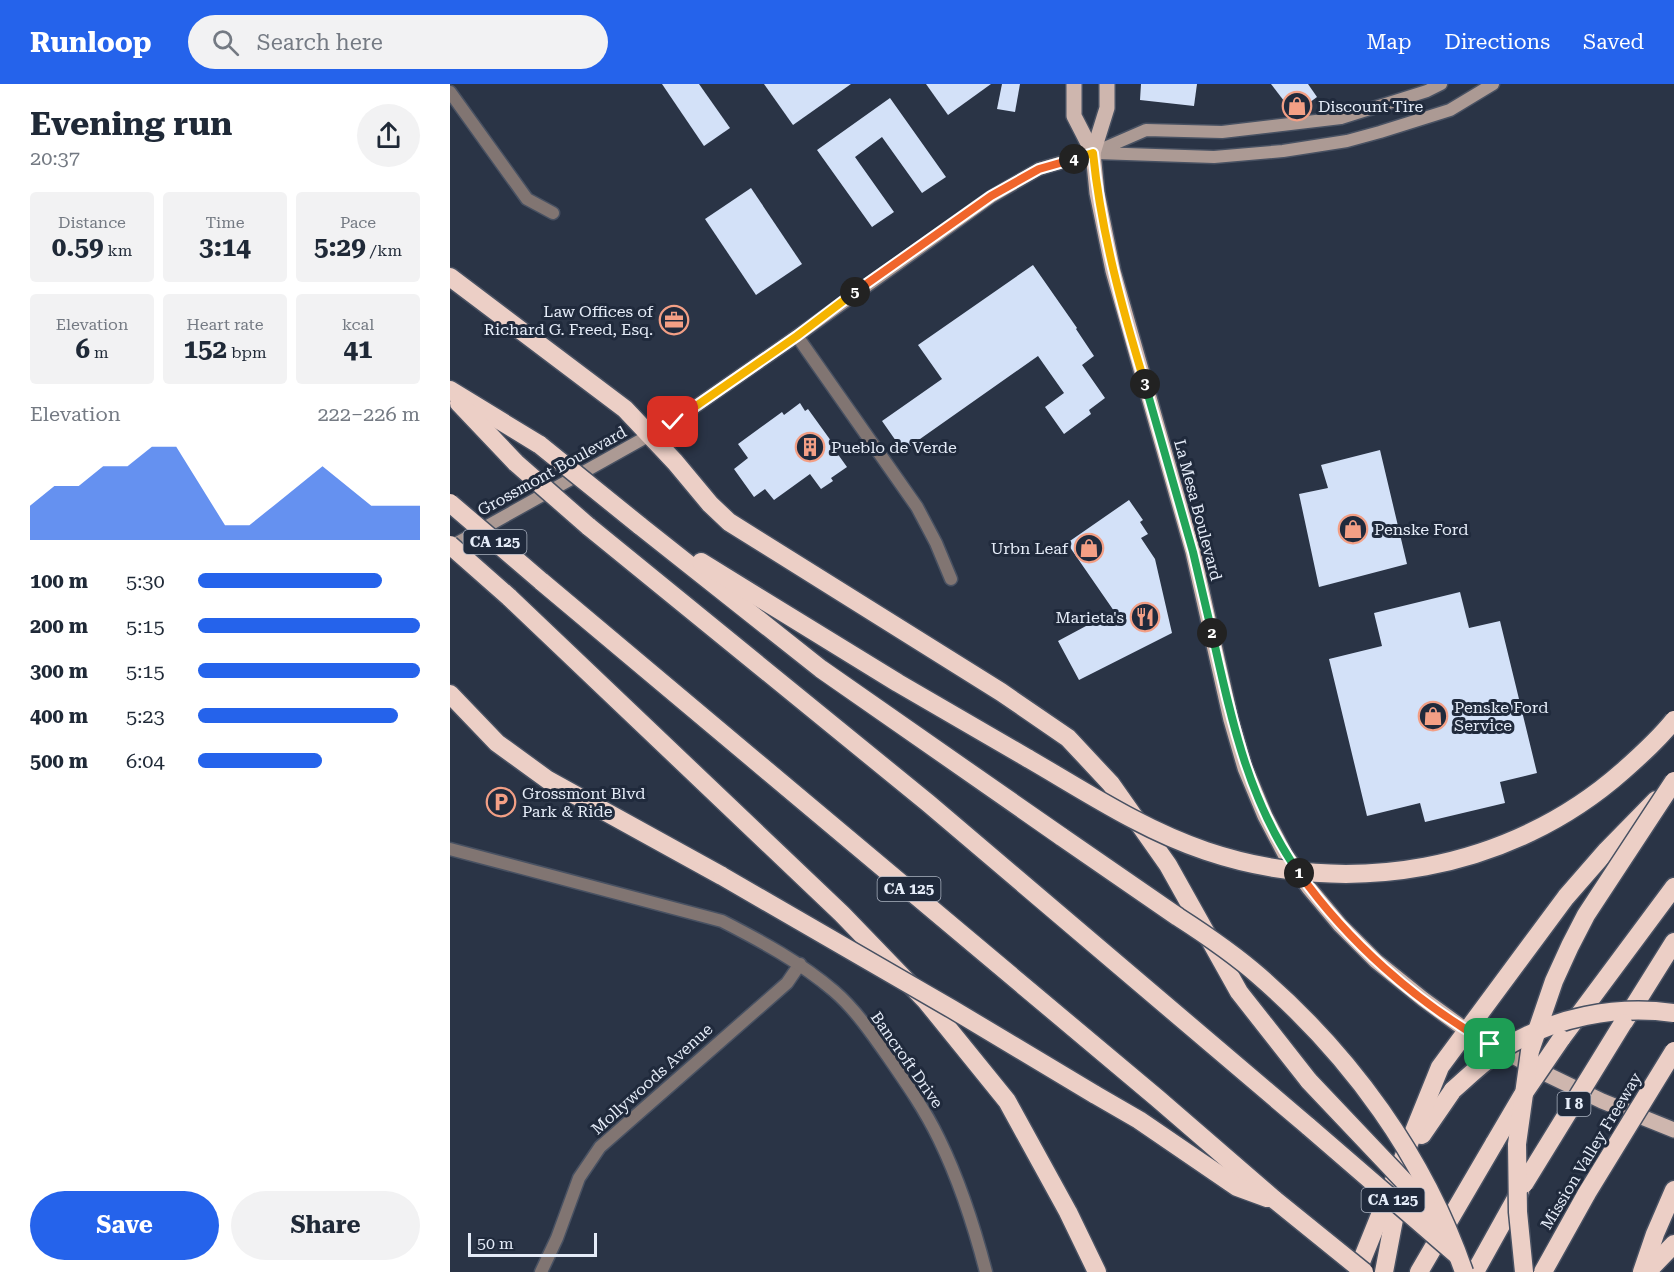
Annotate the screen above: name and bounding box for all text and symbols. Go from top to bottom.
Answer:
search box [188,15,608,69]
text: Runloop [30,26,152,59]
icon: search [209,26,242,59]
text: Search here [257,30,383,55]
text: Map [1367,30,1411,54]
text: Directions [1444,30,1550,54]
text: Saved [1583,30,1644,54]
shop icon: Discount Tire [1281,90,1313,122]
place label: Discount Tire [1318,97,1423,116]
text: Evening run [30,104,232,143]
button: share [357,104,420,167]
pin: 4 [1059,144,1089,174]
text: 20:37 [30,146,80,170]
text: 4 [1070,149,1078,168]
text: Distance [58,213,126,232]
text: Time [205,213,245,232]
text: Pace [340,213,376,232]
text: 0.59 [52,232,104,262]
text: 3:14 [199,232,251,262]
text: 5:29 [314,232,366,262]
text: km [104,241,132,260]
text: /km [366,241,402,260]
pin: 5 [840,277,870,307]
text: 5 [851,282,859,301]
place label: Law Offices of Richard G. Freed, Esq. [484,302,654,339]
office icon: Law Offices of Richard G. Freed, Esq. [658,304,690,336]
text: Elevation [56,315,128,334]
text: Heart rate [187,315,263,334]
text: kcal [342,315,374,334]
text: 6 [75,334,90,364]
text: 152 [183,334,227,364]
text: 41 [343,334,373,364]
text: m [90,343,109,362]
text: bpm [227,343,267,362]
pin: 3 [1130,369,1160,399]
text: 3 [1141,374,1149,393]
pin [647,396,698,447]
text: Elevation [30,402,121,426]
text: 222–226 m [317,402,420,426]
icon: check [656,405,689,438]
street label: Grossmont Boulevard [474,422,630,520]
building icon: Pueblo de Verde [794,431,826,463]
street label: La Mesa Boulevard [1170,437,1226,583]
place label: Pueblo de Verde [831,438,957,457]
shop icon: Penske Ford [1337,513,1369,545]
place label: Penske Ford [1374,520,1469,539]
road number: CA 125 [464,530,526,554]
shop icon: Urbn Leaf [1073,532,1105,564]
place label: Urbn Leaf [991,539,1069,558]
text: 100 m [30,569,88,593]
text: 5:30 [126,569,165,593]
restaurant icon: Marieta's [1129,601,1161,633]
place label: Marieta's [1055,608,1124,627]
text: 200 m [30,614,88,638]
text: 5:15 [126,614,165,638]
pin: 2 [1197,618,1227,648]
text: 2 [1208,623,1216,642]
text: 300 m [30,659,88,683]
text: 5:15 [126,659,165,683]
place label: Penske Ford Service [1454,698,1549,735]
shop icon: Penske Ford Service [1417,700,1449,732]
text: 400 m [30,704,88,728]
text: 5:23 [126,704,165,728]
text: 500 m [30,749,88,773]
text: 6:04 [126,749,165,773]
place label: Grossmont Blvd Park & Ride [522,784,646,821]
parking icon: Grossmont Blvd Park & Ride [485,786,517,818]
pin: 1 [1284,858,1314,888]
text: 1 [1295,863,1303,882]
road number: CA 125 [878,877,940,901]
street label: Bancroft Drive [867,1008,947,1112]
pin [1464,1018,1515,1069]
street label: Mollywoods Avenue [587,1019,717,1138]
icon: arrive [1473,1027,1506,1060]
street label: Mission Valley Freeway [1537,1069,1646,1233]
road number: I 8 [1558,1092,1590,1116]
road number: CA 125 [1362,1188,1424,1212]
button: Save [30,1191,219,1260]
button: Share [231,1191,420,1260]
scale bar [468,1230,597,1258]
text: 50 m [477,1234,514,1253]

